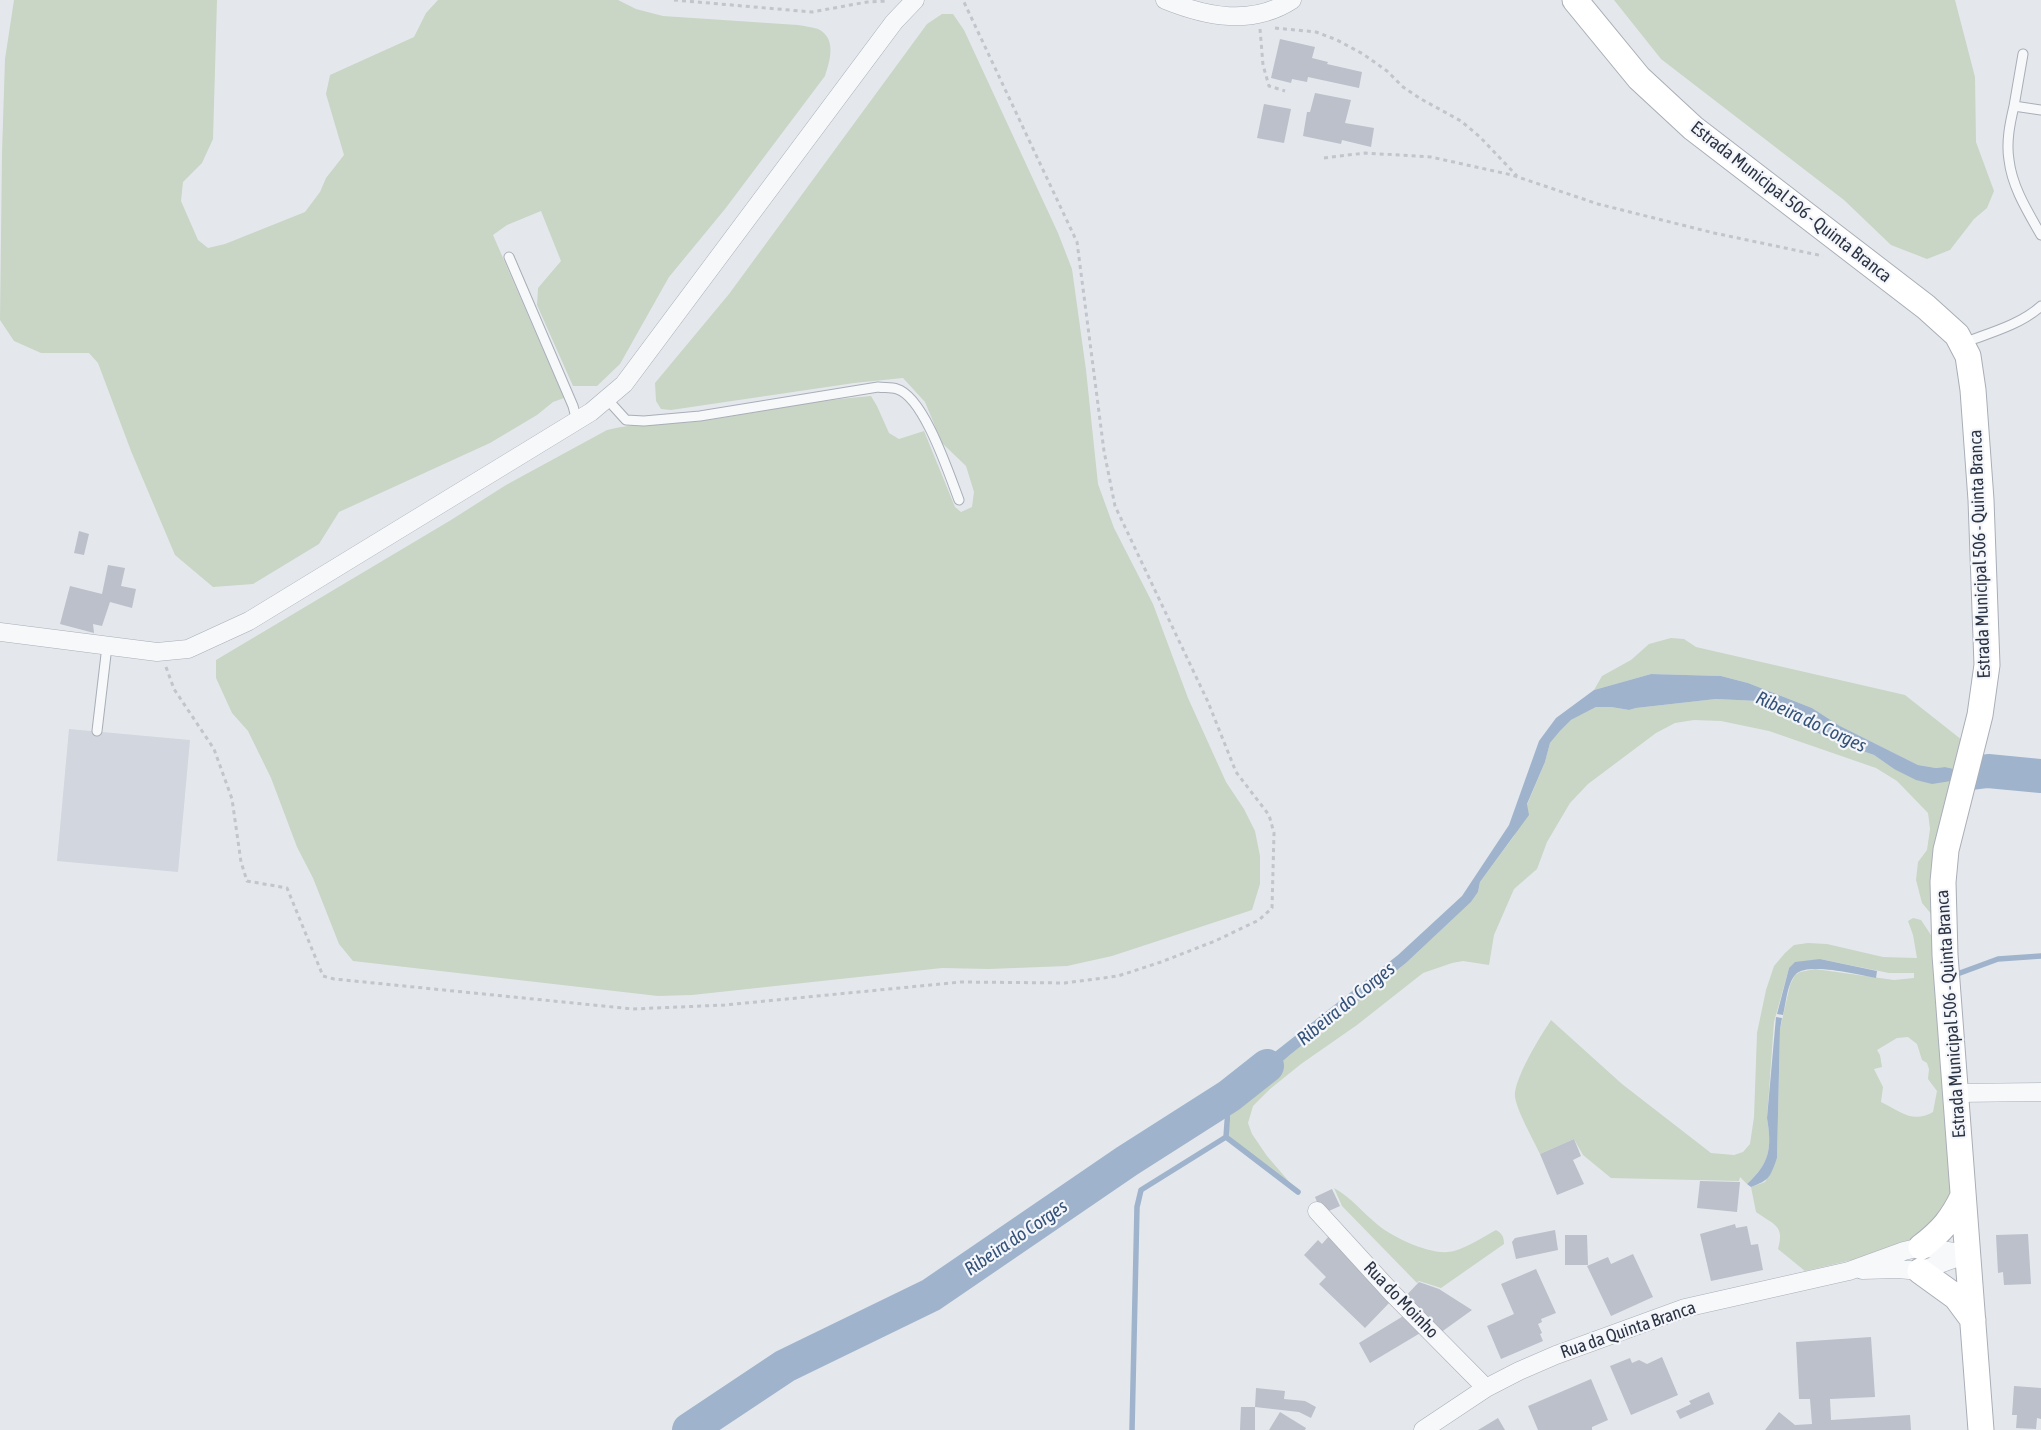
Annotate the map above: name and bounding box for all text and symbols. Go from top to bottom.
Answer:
street label: Estrada Municipal 506 - Quinta Branca [1686,117,1896,287]
street label: Estrada Municipal 506 - Quinta Branca [1965,429,1995,679]
water label: Ribeira do Corges [1752,686,1870,758]
street label: Estrada Municipal 506 - Quinta Branca [1932,889,1970,1139]
water label: Ribeira do Corges [1292,958,1400,1050]
water label: Ribeira do Corges [960,1195,1072,1281]
street label: Rua do Moinho [1359,1257,1443,1343]
street label: Rua da Quinta Branca [1558,1297,1698,1363]

